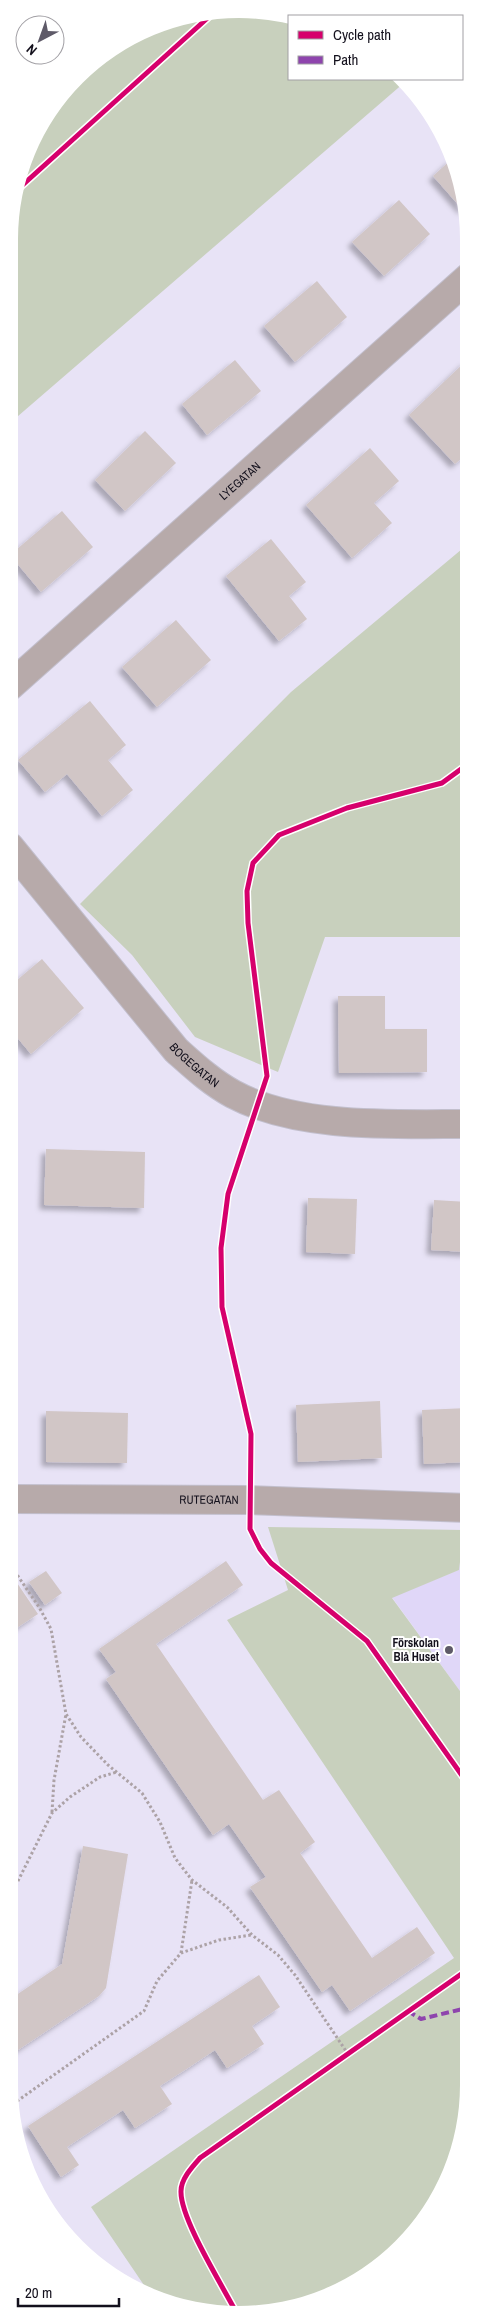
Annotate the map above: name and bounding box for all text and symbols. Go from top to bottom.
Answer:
north arrow [15,15,65,65]
legend [288,15,463,80]
text: Cycle path [333,24,391,45]
text: N [22,40,41,59]
text: Path [333,49,358,70]
street label: LYEGATAN [216,458,264,504]
street label: BOGEGATAN [166,1040,222,1091]
street label: RUTEGATAN [179,1492,239,1508]
place label: Förskolan Blå Huset [392,1635,440,1665]
marker: Förskolan Blå Huset [443,1644,455,1656]
scale bar [18,2276,119,2308]
text: 20 m [25,2282,52,2303]

